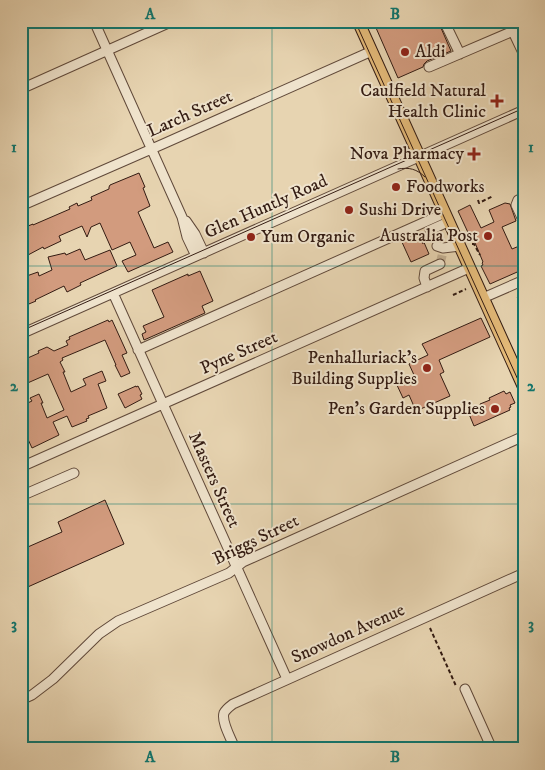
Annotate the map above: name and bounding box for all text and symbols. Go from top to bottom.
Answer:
text: A [144,4,156,24]
text: B [390,4,400,24]
place label: Aldi [415,41,446,63]
marker: Aldi [399,46,411,58]
place label: Caulfield Natural Health Clinic [360,80,487,123]
street label: Larch Street [144,85,236,143]
marker: Caulfield Natural Health Clinic [490,94,504,108]
text: 1 [11,137,17,157]
text: 1 [528,137,534,157]
place label: Nova Pharmacy [350,143,464,165]
marker: Nova Pharmacy [468,148,480,160]
street label: Glen Huntly Road [201,170,331,244]
place label: Foodworks [406,176,485,198]
marker: Foodworks [390,181,402,193]
place label: Sushi Drive [359,199,441,221]
marker: Sushi Drive [343,204,355,216]
place label: Australia Post [380,225,478,247]
place label: Yum Organic [261,226,355,248]
marker: Australia Post [482,230,494,242]
marker: Yum Organic [245,231,257,243]
street label: Pyne Street [197,326,281,380]
place label: Penhalluriack's Building Supplies [292,347,417,390]
marker: Penhalluriack's Building Supplies [421,362,433,374]
text: 2 [10,376,19,396]
text: 2 [527,376,536,396]
place label: Pen's Garden Supplies [328,398,485,420]
marker: Pen's Garden Supplies [489,403,501,415]
street label: Masters Street [183,429,245,531]
street label: Briggs Street [210,510,303,570]
street label: Snowdon Avenue [288,599,408,669]
text: 3 [11,614,17,634]
text: 3 [528,614,534,634]
text: A [144,747,156,767]
text: B [390,747,400,767]

